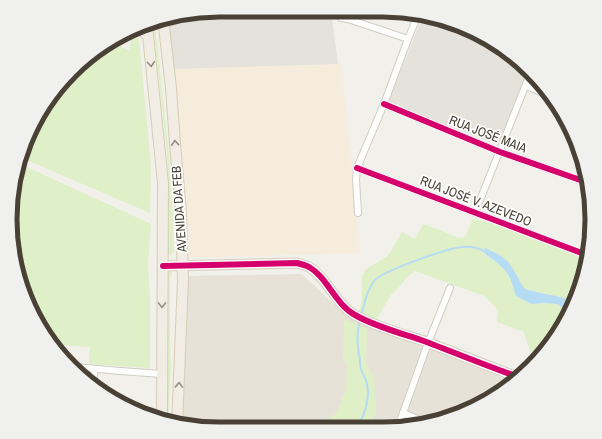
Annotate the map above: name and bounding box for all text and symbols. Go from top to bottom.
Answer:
one-way arrow [147,61,156,67]
street label: RUA JOSÉ MAIA [447,111,530,157]
one-way arrow [170,140,179,146]
street label: AVENIDA DA FEB [168,165,191,254]
street label: RUA JOSÉ V. AZEVEDO [418,172,534,230]
one-way arrow [158,302,166,308]
one-way arrow [175,382,183,388]

